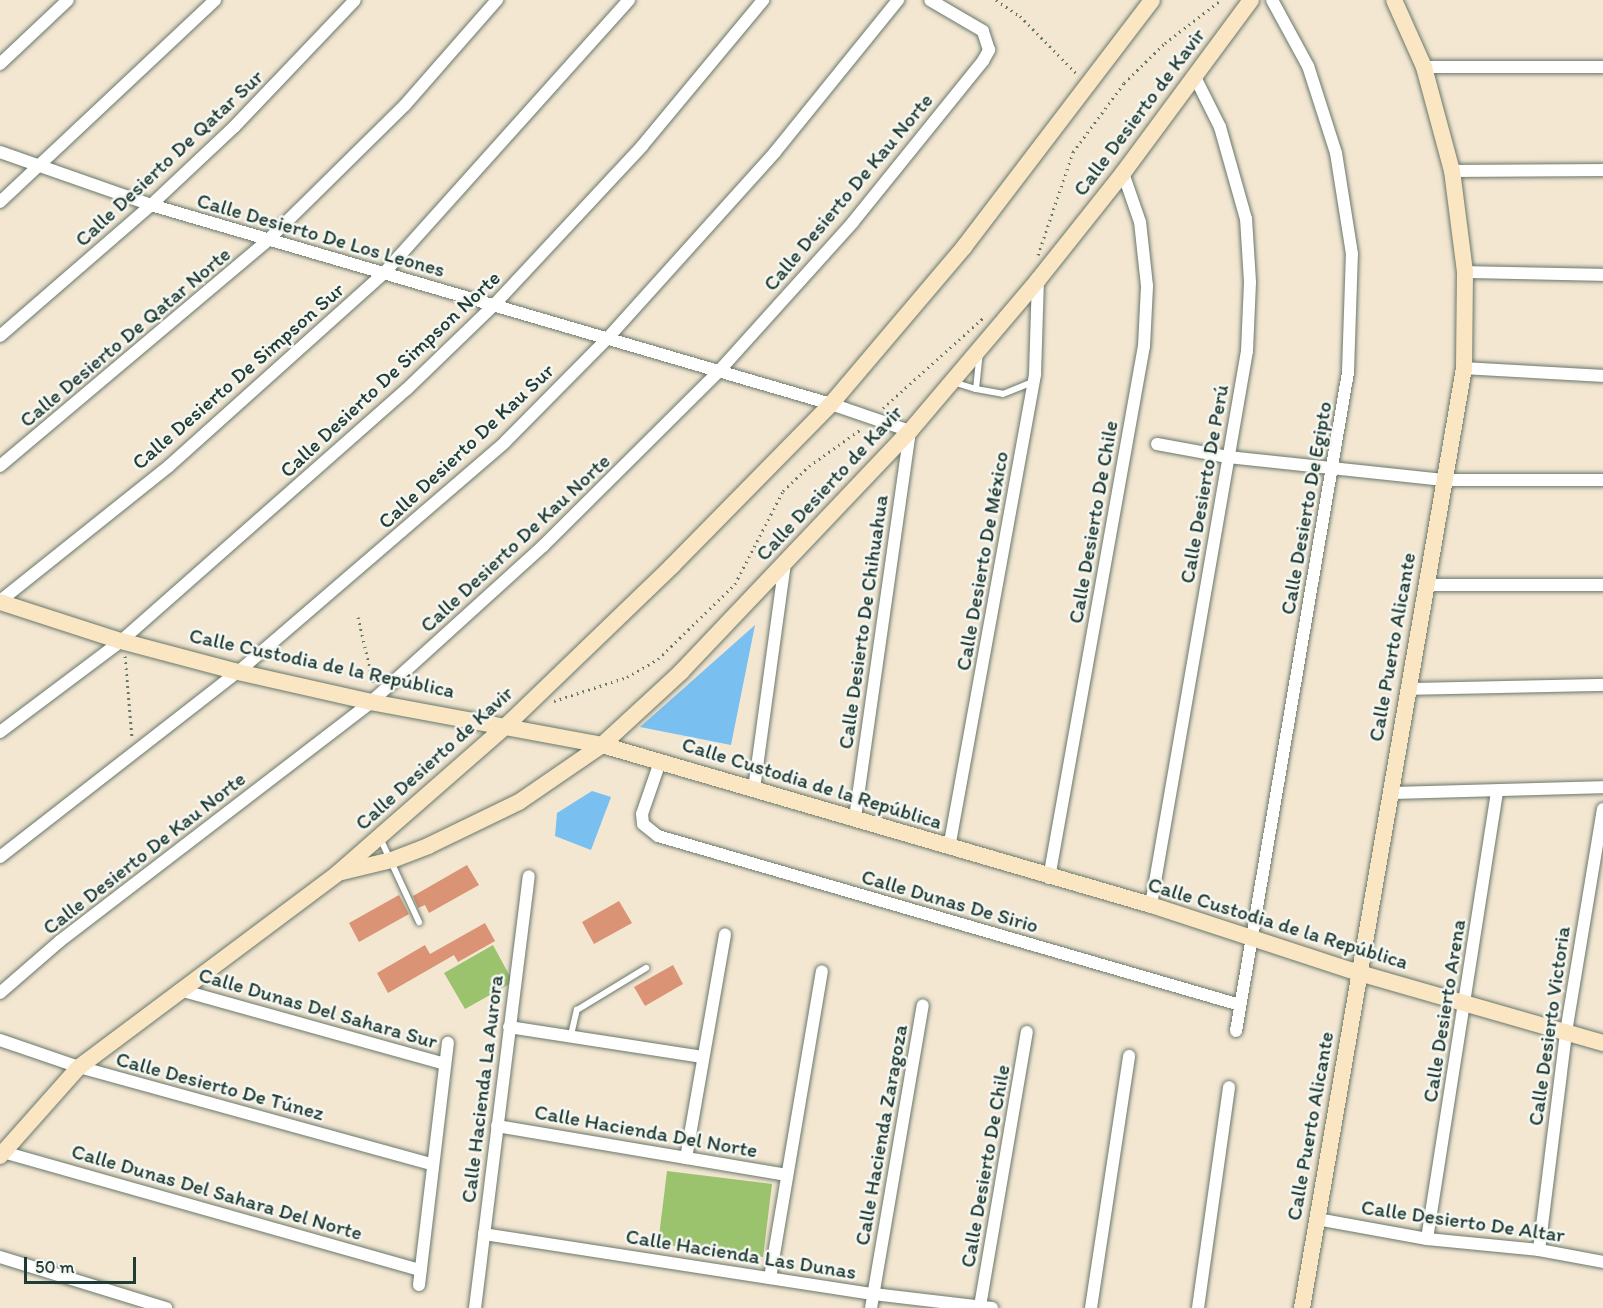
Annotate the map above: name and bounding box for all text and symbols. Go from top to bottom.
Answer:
street label: Calle Desierto de Kavir [1067,23,1211,201]
street label: Calle Desierto De Qatar Sur [70,64,268,252]
street label: Calle Desierto De Kau Norte [758,88,938,296]
street label: Calle Desierto De Los Leones [194,187,448,283]
street label: Calle Desierto De Qatar Norte [14,241,236,433]
street label: Calle Desierto De Simpson Norte [274,265,506,483]
street label: Calle Desierto De Simpson Sur [127,277,349,475]
street label: Calle Desierto De Kau Sur [373,358,559,534]
street label: Calle Desierto De Perú [1174,383,1234,585]
street label: Calle Desierto De Egipto [1275,399,1337,617]
street label: Calle Desierto de Kavir [750,400,908,566]
street label: Calle Desierto De Chile [1063,418,1123,626]
street label: Calle Desierto De Kau Norte [414,448,616,638]
street label: Calle Desierto De México [950,449,1014,673]
street label: Calle Desierto De Chihuahua [833,493,893,751]
street label: Calle Puerto Alicante [1363,551,1421,743]
street label: Calle Custodia de la República [186,622,458,704]
street label: Calle Desierto de Kavir [350,680,518,836]
street label: Calle Custodia de la República [678,731,946,835]
street label: Calle Desierto De Kau Norte [37,766,251,940]
street label: Calle Dunas De Sirio [859,864,1041,938]
street label: Calle Custodia de la República [1144,871,1412,975]
street label: Calle Desierto Arena [1417,918,1471,1104]
street label: Calle Desierto Victoria [1522,924,1576,1128]
street label: Calle Dunas Del Sahara Sur [196,962,440,1054]
street label: Calle Hacienda La Aurora [456,974,508,1204]
street label: Calle Hacienda Zaragoza [849,1023,913,1247]
street label: Calle Puerto Alicante [1281,1030,1339,1222]
street label: Calle Desierto De Túnez [114,1046,326,1126]
street label: Calle Desierto De Chile [955,1062,1015,1270]
street label: Calle Hacienda Del Norte [533,1099,759,1163]
street label: Calle Dunas Del Sahara Del Norte [69,1138,365,1246]
street label: Calle Desierto De Altar [1359,1194,1567,1248]
street label: Calle Hacienda Las Dunas [624,1223,858,1285]
scale bar [27,1245,140,1283]
text: 50 m [35,1256,75,1278]

